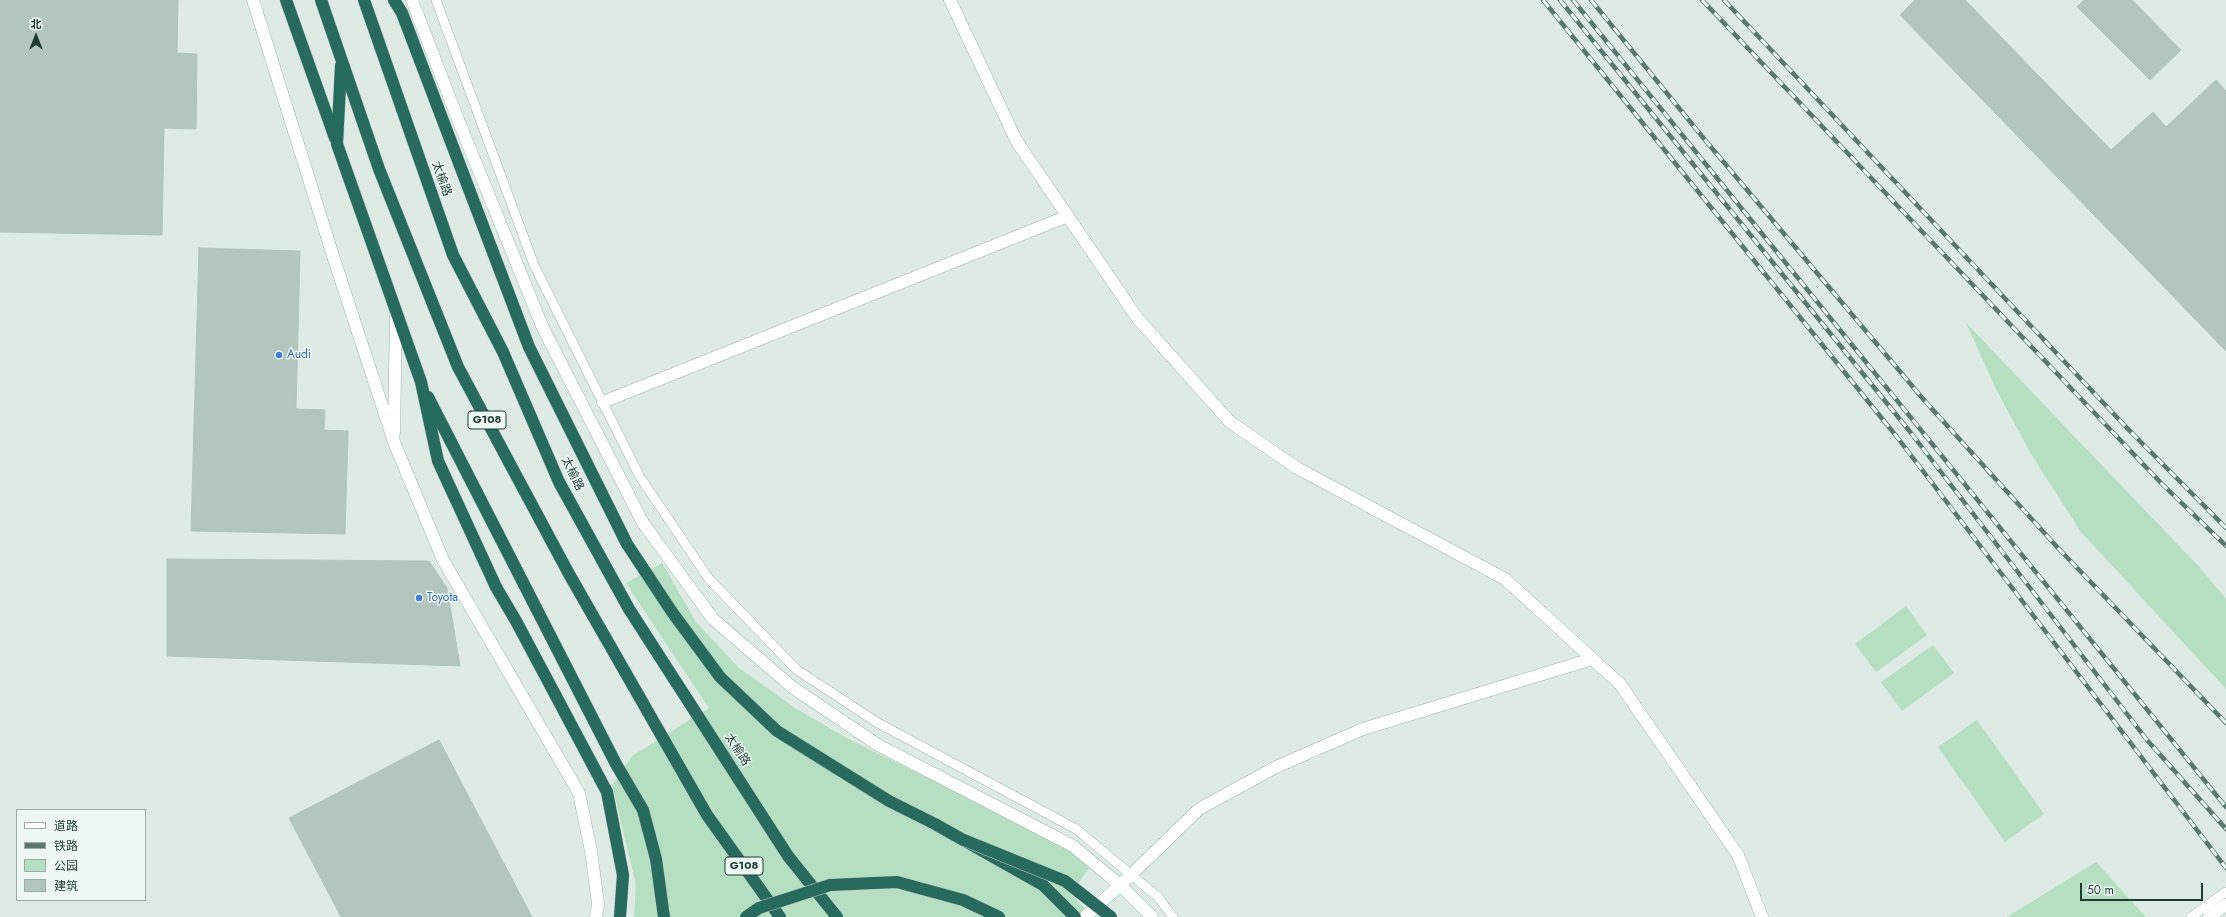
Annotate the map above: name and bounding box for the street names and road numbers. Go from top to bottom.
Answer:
street label: 太榆路 [428,160,454,198]
road number: G108 [468,411,506,429]
street label: 太榆路 [558,455,586,493]
street label: 太榆路 [721,731,753,769]
road number: G108 [725,857,763,875]

